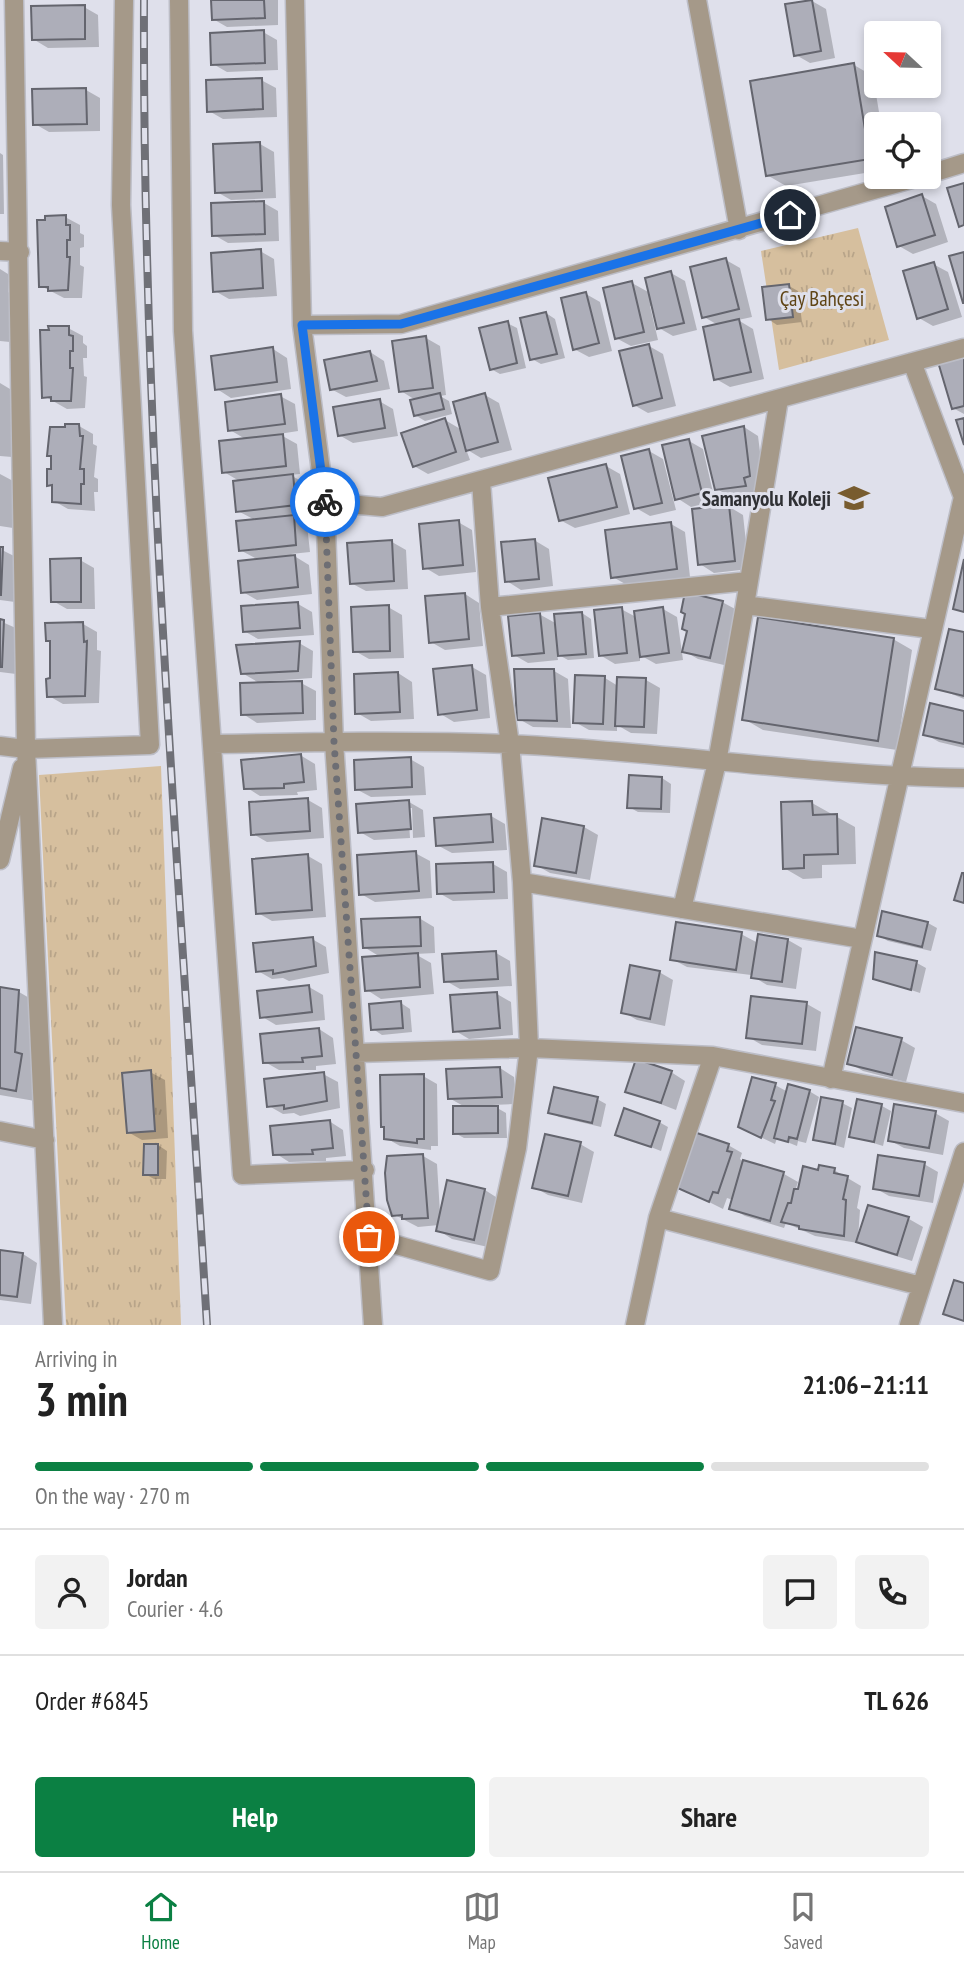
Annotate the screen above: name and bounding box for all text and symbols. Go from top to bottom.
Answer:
north arrow [864,21,942,98]
map controls [864,21,941,189]
button: locate [864,112,941,189]
pin [760,185,820,245]
icon: home [771,196,809,234]
park label: Çay Bahçesi [780,285,864,312]
courier [290,467,360,537]
school or university icon: Samanyolu Koleji [837,481,871,515]
icon: bike [306,483,344,521]
place label: Samanyolu Koleji [702,485,831,512]
pin [339,1207,399,1267]
icon: bag [350,1218,388,1256]
text: Arriving in [35,1344,117,1373]
text: 21:06–21:11 [802,1368,929,1401]
text: 3 min [35,1369,128,1429]
text: On the way · 270 m [35,1481,190,1510]
button: person [35,1555,109,1629]
button: chat [763,1555,837,1629]
button: phone [855,1555,929,1629]
text: Jordan [127,1561,188,1594]
text: Courier · 4.6 [127,1594,223,1623]
text: Order #6845 [35,1684,150,1717]
text: TL 626 [864,1684,929,1717]
button: Help [35,1777,475,1857]
button: Share [489,1777,929,1857]
tab: Home [141,1888,180,1954]
tab: Map [463,1888,501,1954]
tab: Saved [783,1888,823,1954]

